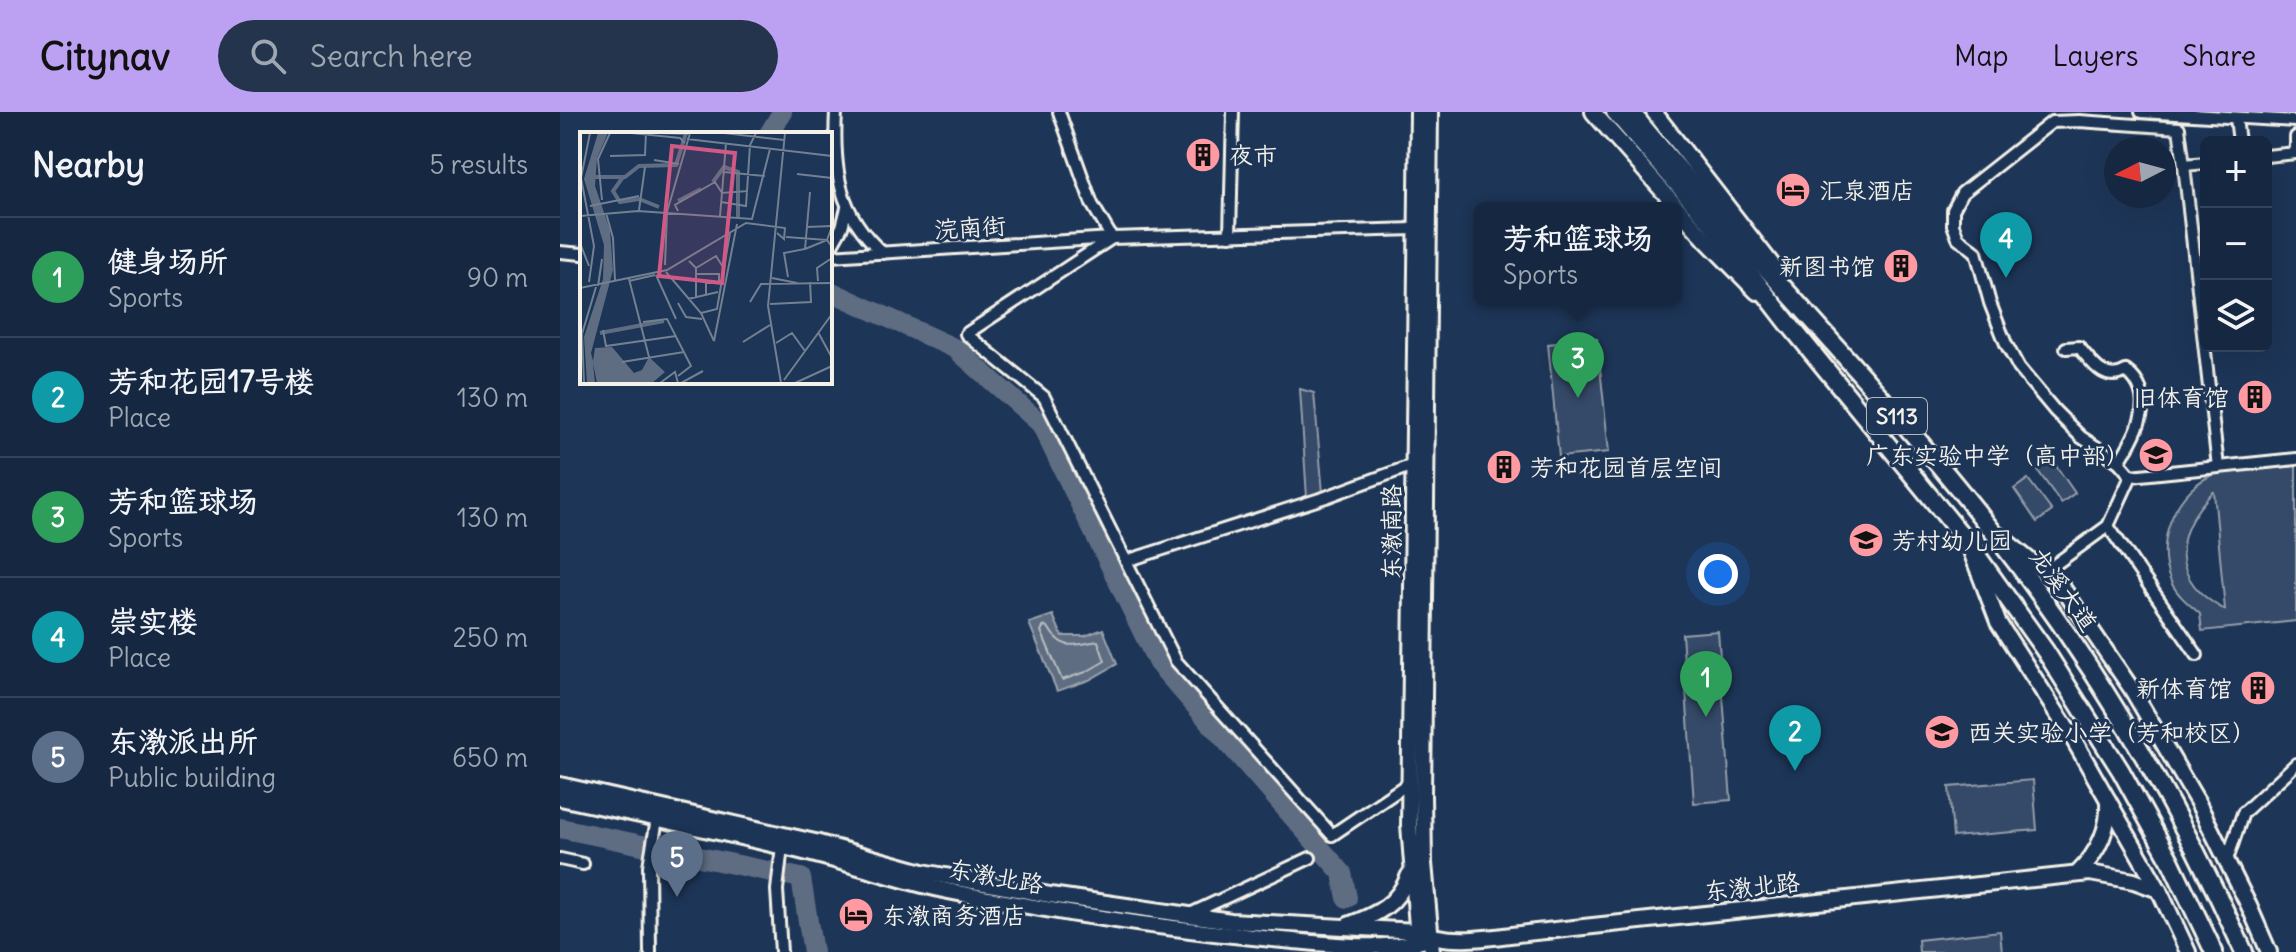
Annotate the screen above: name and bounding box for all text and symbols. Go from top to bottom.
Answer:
search box [218,20,778,92]
text: Citynav [40,33,170,80]
icon: search [246,34,290,78]
text: Search here [310,37,473,75]
text: Map [1954,38,2009,74]
text: Layers [2053,38,2139,74]
text: Share [2183,38,2256,74]
inset map [580,132,832,384]
building icon: 夜市 [1184,136,1222,174]
north arrow [2104,136,2176,208]
map controls [2200,136,2272,352]
button: + [2200,136,2272,208]
place label: 夜市 [1229,140,1277,170]
text: Nearby [32,143,145,186]
text: 5 results [430,148,528,181]
hotel icon: 汇泉酒店 [1774,171,1812,209]
place label: 汇泉酒店 [1819,175,1915,205]
popup [1474,202,1682,306]
button: − [2200,208,2272,280]
street label: 浣南街 [933,210,1007,244]
pin: 4 [1980,212,2032,278]
text: 芳和篮球场 [1503,219,1653,257]
text: 健身场所 [108,242,228,280]
building icon: 新图书馆 [1882,247,1920,285]
place label: 新图书馆 [1779,251,1875,281]
text: Sports [1503,258,1578,291]
text: 1 [53,261,63,294]
text: 90 m [467,261,528,294]
button: layers [2200,280,2272,352]
text: Sports [108,281,183,314]
pin: 3 [1552,332,1604,398]
text: 芳和花园17号楼 [108,362,315,400]
building icon: 旧体育馆 [2236,378,2274,416]
text: 2 [51,381,65,414]
text: 130 m [457,381,528,414]
place label: 旧体育馆 [2133,382,2229,412]
road number: S113 [1867,398,1927,434]
text: Place [108,401,171,434]
school or university icon: 广东实验中学（高中部） [2137,436,2175,474]
place label: 广东实验中学（高中部） [1866,440,2130,470]
building icon: 芳和花园首层空间 [1485,448,1523,486]
place label: 芳和花园首层空间 [1530,452,1722,482]
text: 芳和篮球场 [108,482,258,520]
street label: 东漖南路 [1376,484,1406,580]
text: 3 [51,501,65,534]
text: 130 m [457,501,528,534]
text: Sports [108,521,183,554]
school or university icon: 芳村幼儿园 [1847,521,1885,559]
place label: 芳村幼儿园 [1892,525,2012,555]
street label: 龙溪大道 [2024,541,2104,637]
your location [1698,554,1738,594]
text: 崇实楼 [108,602,198,640]
text: 4 [50,621,66,654]
text: 250 m [453,621,528,654]
text: Place [108,641,171,674]
pin: 1 [1680,651,1732,717]
building icon: 新体育馆 [2239,669,2277,707]
place label: 新体育馆 [2136,673,2232,703]
pin: 2 [1769,705,1821,771]
school or university icon: 西关实验小学（芳和校区） [1923,713,1961,751]
place label: 西关实验小学（芳和校区） [1968,717,2256,747]
text: 东漖派出所 [108,722,258,760]
text: 5 [51,741,65,774]
text: 650 m [452,741,528,774]
text: Public building [108,761,276,794]
pin: 5 [651,831,703,897]
street label: 东漖北路 [946,853,1046,899]
street label: 东漖北路 [1703,866,1801,906]
hotel icon: 东漖商务酒店 [837,896,875,934]
place label: 东漖商务酒店 [882,900,1026,930]

